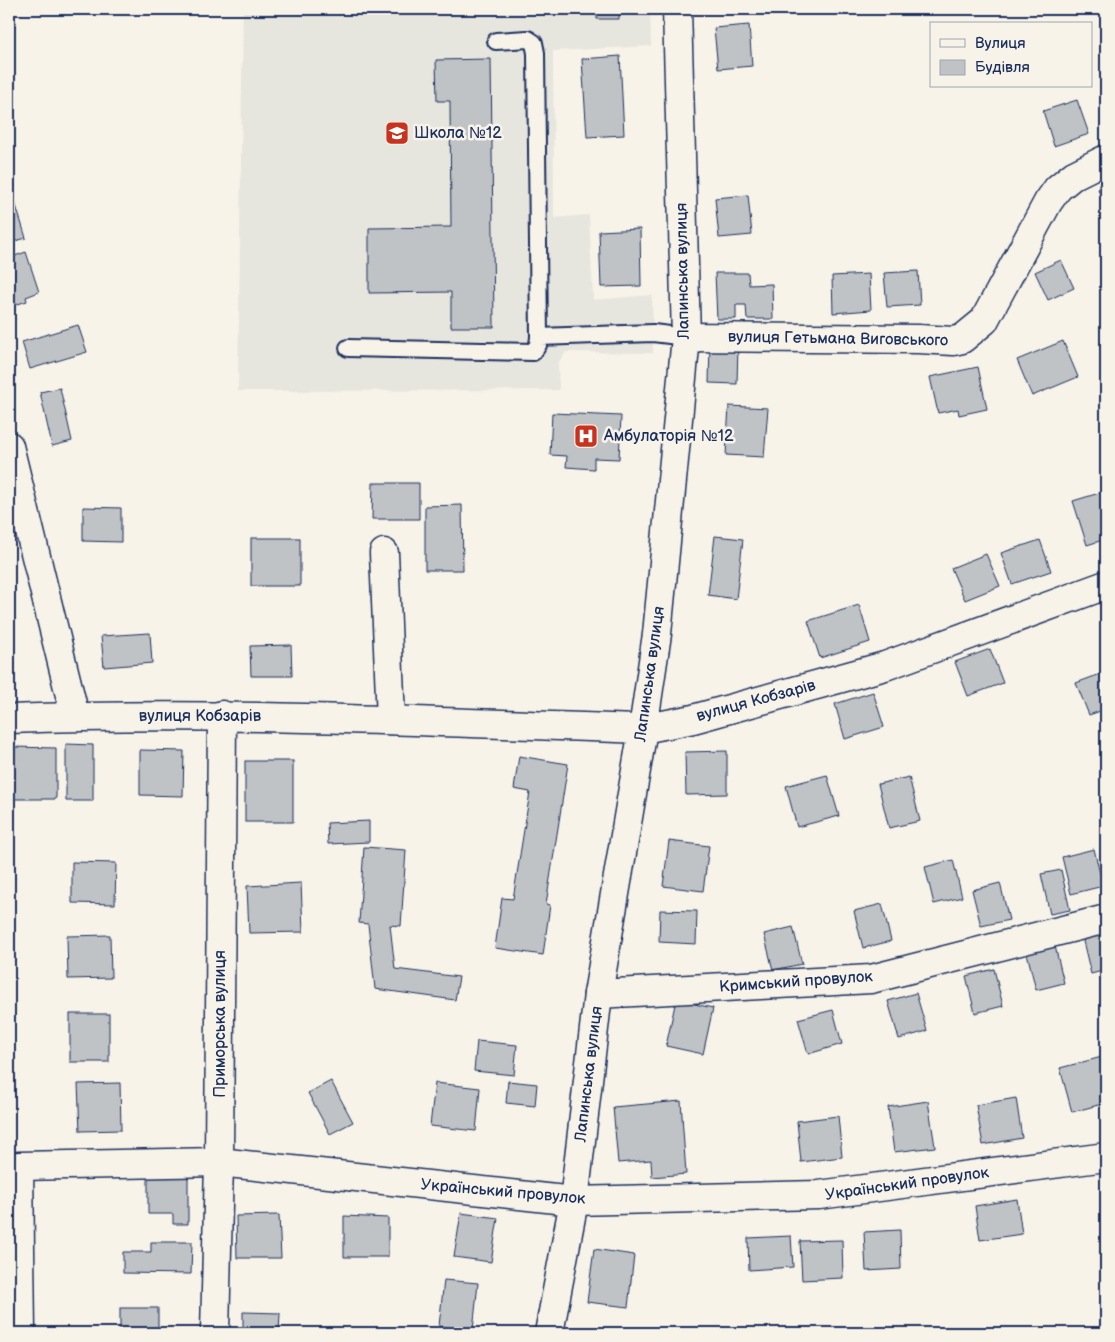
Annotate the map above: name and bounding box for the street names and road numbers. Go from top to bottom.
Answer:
street label: Лапинська вулиця [672,202,694,341]
street label: вулиця Гетьмана Виговського [728,328,948,350]
street label: Лапинська вулиця [631,605,669,744]
street label: вулиця Кобзарів [694,676,818,726]
street label: вулиця Кобзарів [139,707,262,726]
street label: Приморська вулиця [211,950,230,1098]
street label: Кримський провулок [719,967,874,997]
street label: Лапинська вулиця [571,1005,607,1144]
street label: Український провулок [824,1163,991,1205]
street label: Український провулок [420,1175,587,1209]

